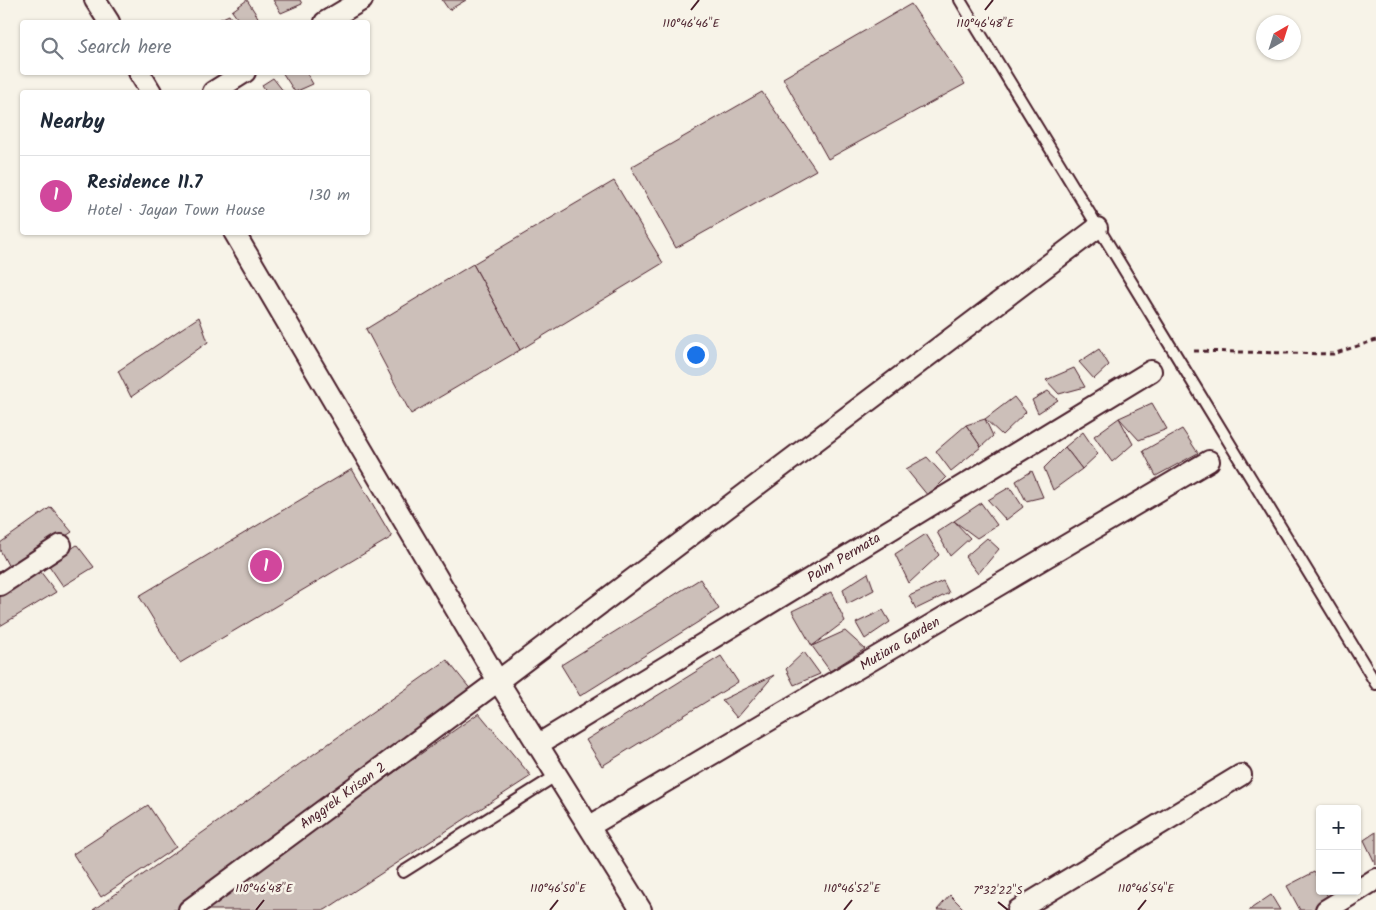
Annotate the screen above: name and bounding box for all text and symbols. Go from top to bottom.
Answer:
text: 110°46'46"E [663,14,720,33]
text: 110°46'48"E [956,14,1015,33]
north arrow [1256,15,1301,60]
search box [20,20,370,75]
text: Search here [78,33,172,63]
icon: search [38,34,66,62]
text: Nearby [40,106,105,139]
text: Residence 11.7 [87,168,202,198]
text: 1 [54,183,58,208]
text: 130 m [309,183,350,208]
text: Hotel · Jayan Town House [87,198,265,223]
your location [683,342,709,368]
street label: Palm Permata [803,527,885,589]
pin: 1 [250,547,282,585]
street label: Mutiara Garden [856,611,944,677]
street label: Anggrek Krisan 2 [295,757,391,835]
map controls [1316,805,1361,895]
button: + [1316,805,1361,850]
button: − [1316,850,1361,895]
text: 110°46'48"E [235,879,294,898]
text: 110°46'50"E [530,879,587,898]
text: 110°46'52"E [823,879,881,898]
text: 110°46'54"E [1118,879,1175,898]
text: 7°32'22"S [973,881,1023,900]

